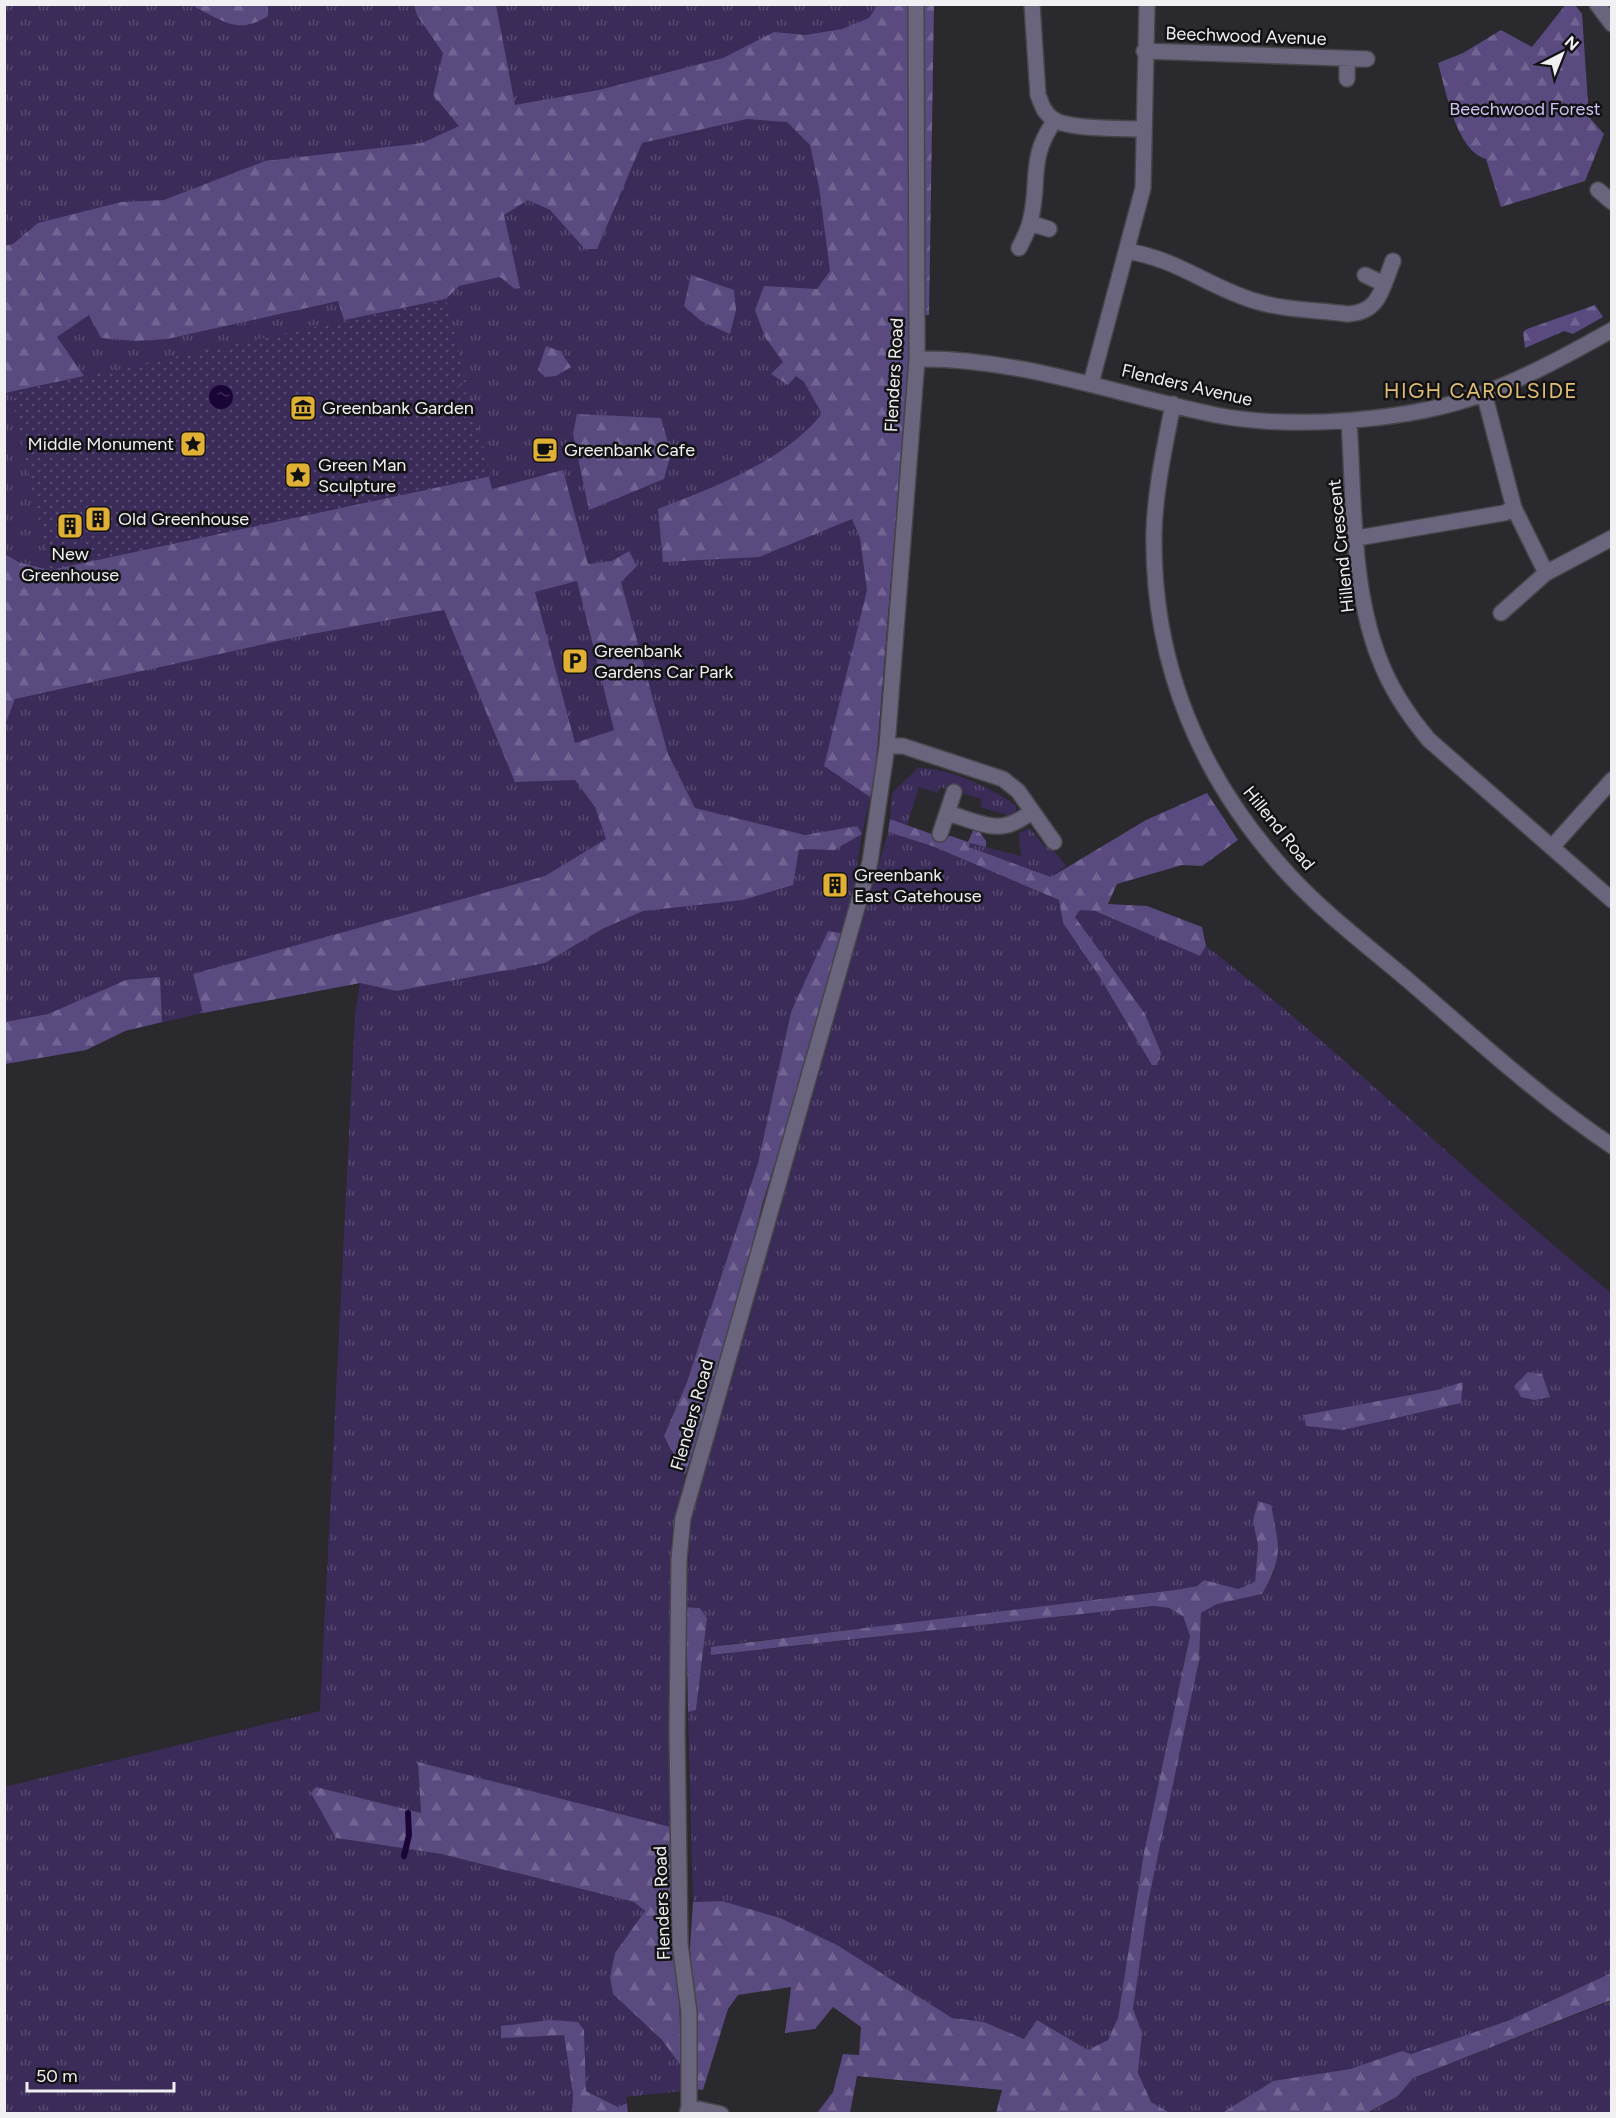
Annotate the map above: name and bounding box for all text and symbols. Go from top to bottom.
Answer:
street label: Beechwood Avenue [1165,22,1327,50]
north arrow [1532,24,1592,84]
text: N [1561,32,1583,54]
park label: Beechwood Forest [1449,98,1601,120]
street label: Flenders Road [880,317,908,433]
street label: Flenders Avenue [1119,359,1255,411]
district label: HIGH CAROLSIDE [1384,378,1578,403]
museum icon: Greenbank Garden [288,393,318,423]
place label: Greenbank Garden [322,397,474,419]
place icon: Middle Monument [178,429,208,459]
place label: Middle Monument [28,433,174,455]
cafe icon: Greenbank Cafe [530,435,560,465]
place label: Greenbank Cafe [564,439,695,461]
place label: Green Man Sculpture [318,454,406,497]
place icon: Green Man Sculpture [283,460,313,490]
street label: Hillend Crescent [1323,478,1359,614]
building icon: Old Greenhouse [83,504,113,534]
place label: Old Greenhouse [118,508,249,530]
building icon: New Greenhouse [55,511,85,541]
place label: New Greenhouse [21,543,119,586]
place label: Greenbank Gardens Car Park [594,640,733,683]
parking icon: Greenbank Gardens Car Park [560,646,590,676]
street label: Hillend Road [1238,781,1320,875]
place label: Greenbank East Gatehouse [854,864,982,907]
building icon: Greenbank East Gatehouse [820,870,850,900]
street label: Flenders Road [666,1357,718,1473]
street label: Flenders Road [649,1845,675,1961]
scale bar [27,2055,174,2093]
text: 50 m [36,2065,78,2087]

